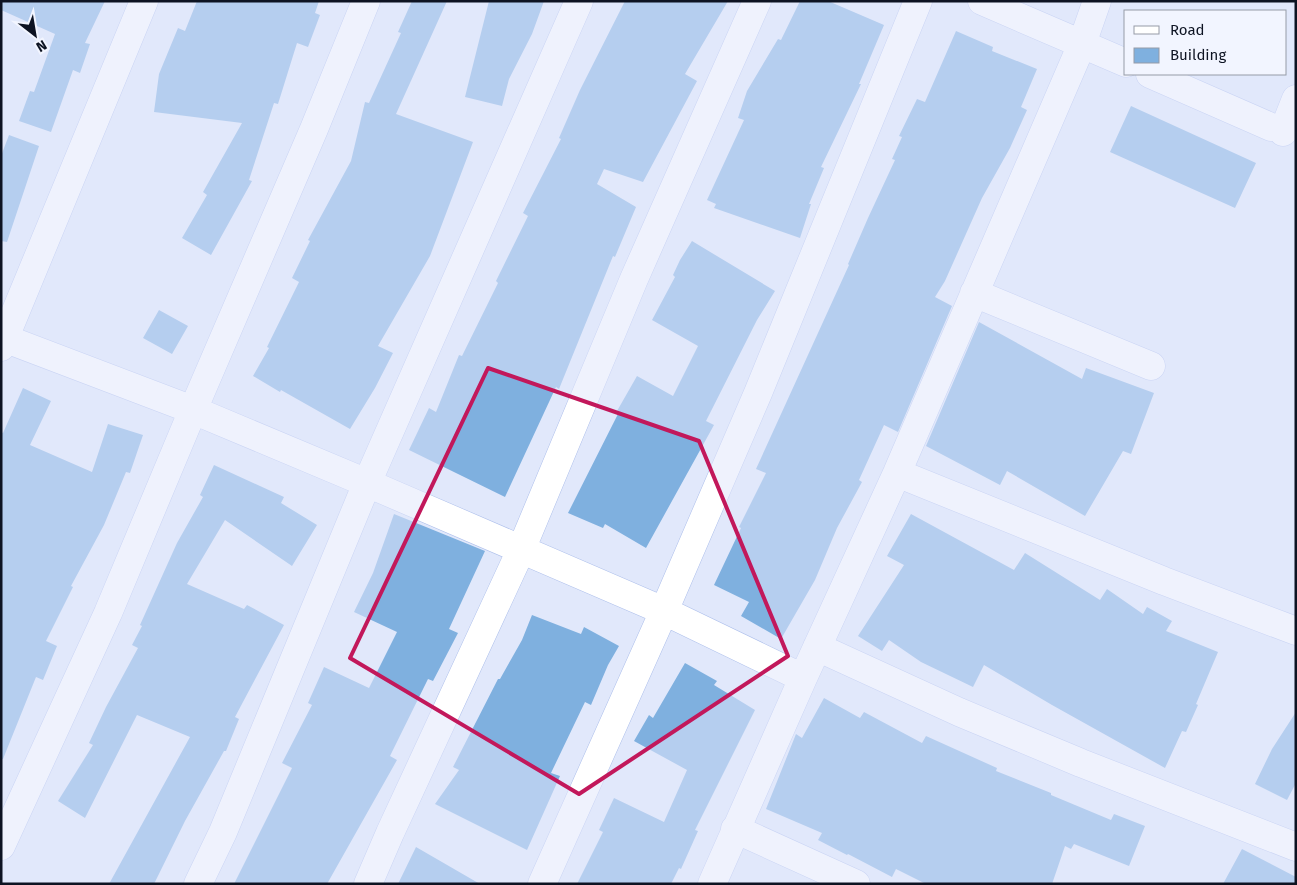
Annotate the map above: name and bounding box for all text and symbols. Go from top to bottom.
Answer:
north arrow [10,10,60,60]
legend [1124,10,1287,75]
text: Road [1170,21,1205,39]
text: N [33,36,50,55]
text: Building [1170,46,1226,64]

